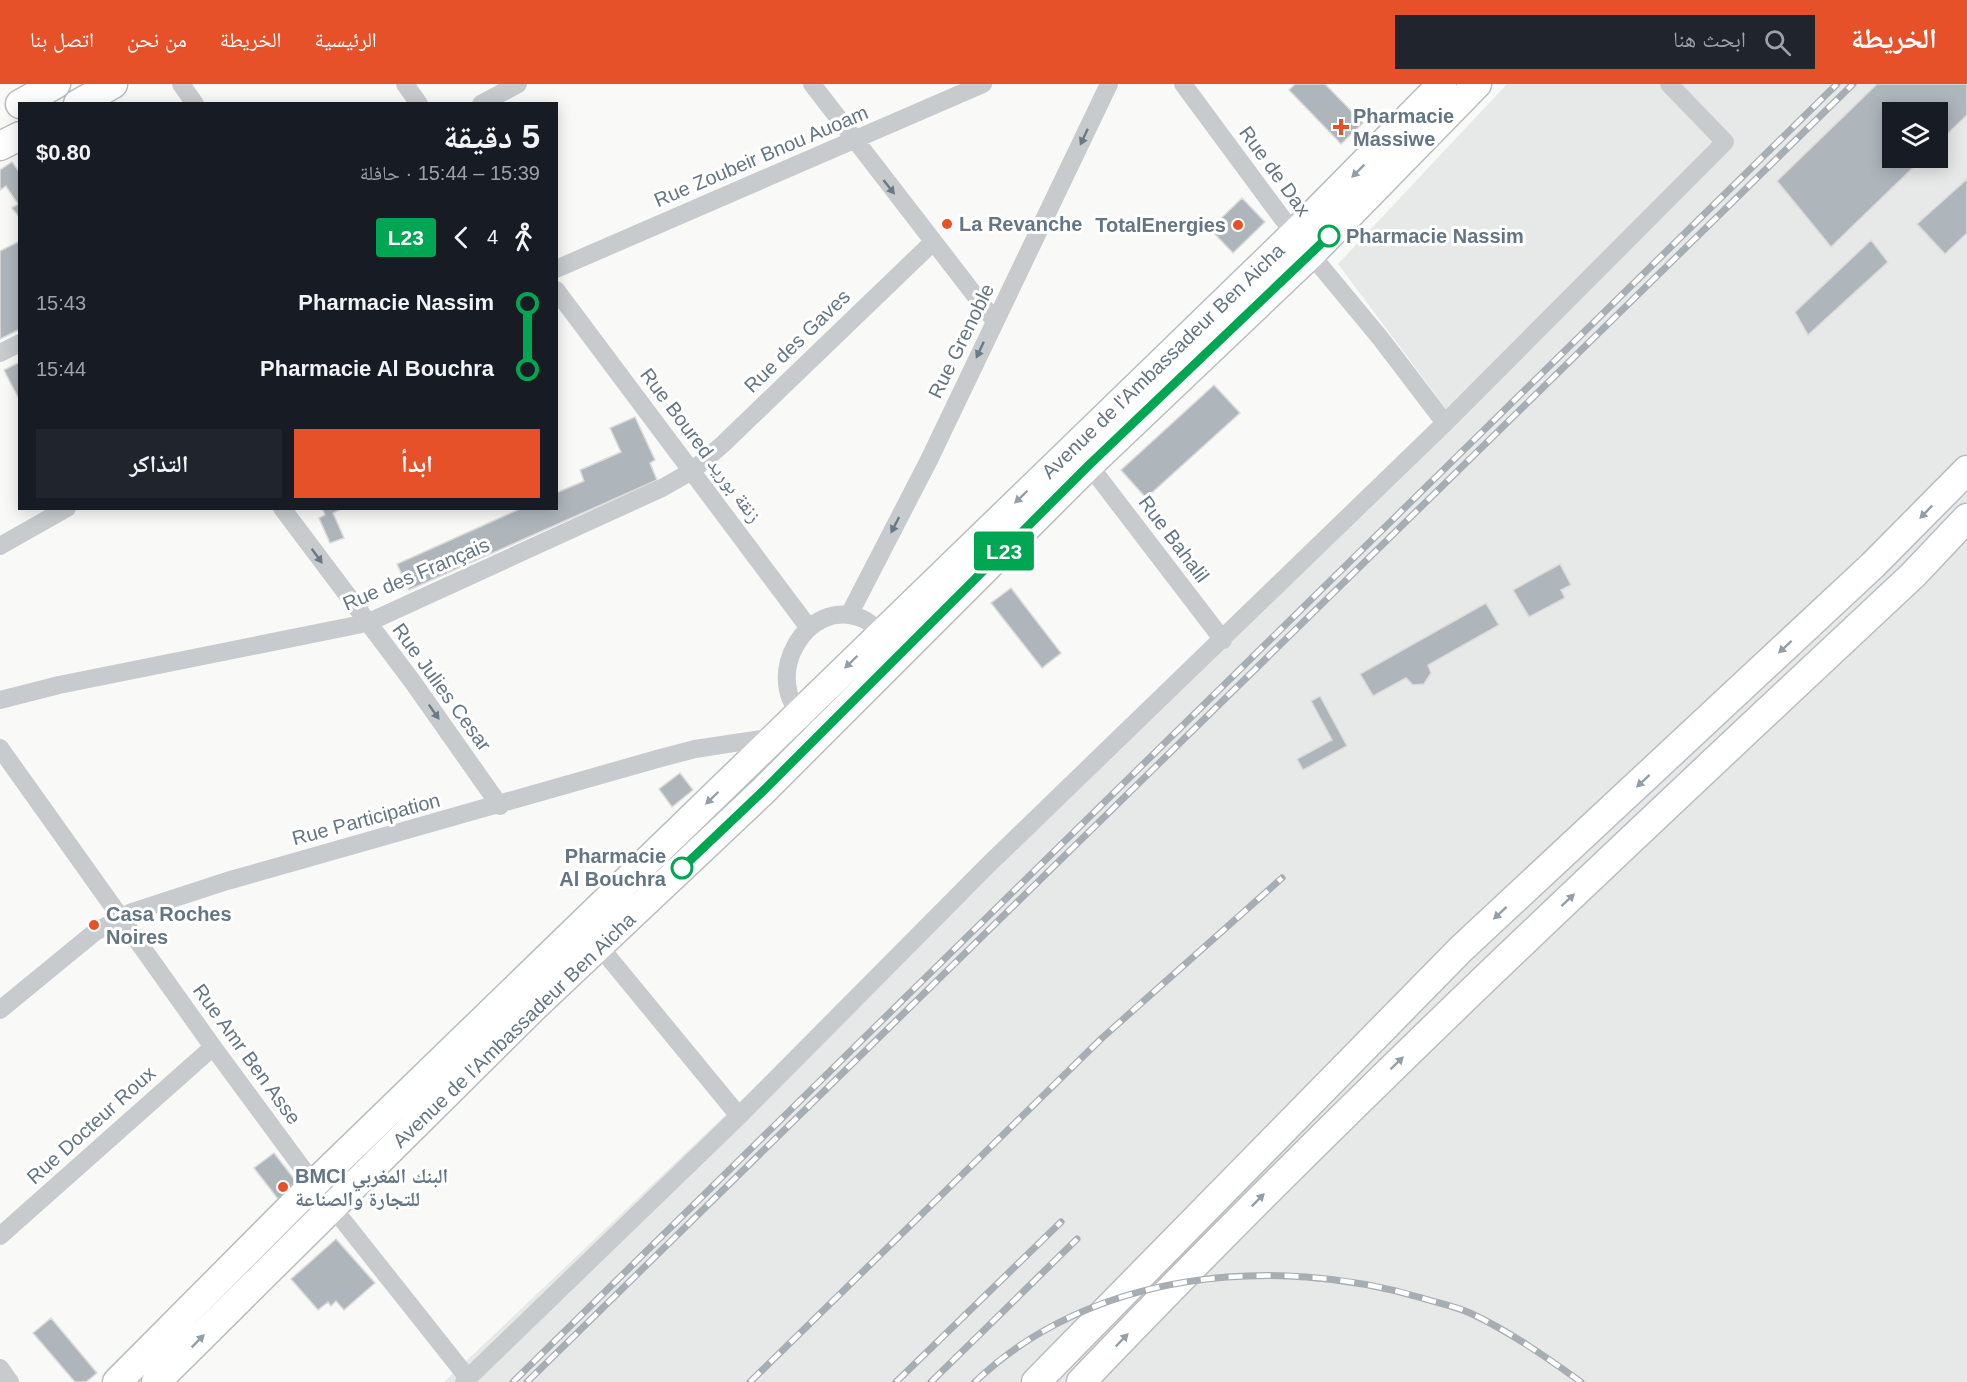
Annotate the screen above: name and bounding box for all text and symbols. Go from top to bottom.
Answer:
search box [1395,15,1815,69]
text: الخريطة [1851,23,1937,54]
icon: search [1761,26,1794,59]
text: ابحث هنا [1673,27,1746,52]
text: اتصل بنا [30,28,94,51]
text: من نحن [127,28,187,51]
text: الخريطة [220,28,282,51]
text: الرئيسية [315,28,377,51]
street label: Rue Zoubeir Bnou Auoam [651,101,871,211]
map controls [1882,102,1948,168]
button: layers [1882,102,1948,168]
place label: Pharmacie Massiwe [1353,105,1454,150]
text: 5 دقيقة [443,118,540,155]
marker: Pharmacie Massiwe [1334,120,1348,134]
street label: Rue de Dax [1235,122,1315,220]
one-way arrow [1080,128,1089,145]
text: $0.80 [36,140,91,165]
text: 15:39 – 15:44 · حافلة [360,162,540,184]
one-way arrow [1351,164,1365,178]
one-way arrow [883,179,895,194]
place label: La Revanche [959,213,1082,235]
place label: TotalEnergies [1095,214,1226,236]
marker: La Revanche [940,217,954,231]
marker: TotalEnergies [1231,218,1245,232]
icon: back [445,221,478,254]
icon: walk [507,221,540,254]
marker: Pharmacie Nassim [1318,225,1340,247]
place label: Pharmacie Nassim [1346,225,1524,247]
text: L23 [388,226,424,249]
text: 4 [487,226,498,248]
street label: Avenue de l'Ambassadeur Ben Aicha [1037,239,1289,483]
street label: Rue Grenoble [924,280,998,402]
street label: Rue des Gaves [740,285,854,397]
text: Pharmacie Nassim [298,290,494,315]
text: 15:43 [36,292,86,314]
one-way arrow [976,342,985,359]
text: Pharmacie Al Bouchra [260,356,494,381]
text: 15:44 [36,358,86,380]
street label: Rue Boured زنقة بوريد [636,364,766,527]
button: التذاكر [36,429,282,498]
button: ابدأ [294,429,540,498]
one-way arrow [1015,489,1029,503]
street label: Rue Bahalil [1134,492,1214,586]
one-way arrow [1920,505,1934,519]
one-way arrow [891,517,900,534]
line badge: L23 [970,532,1038,570]
street label: Rue des Français [340,533,492,615]
text: L23 [986,540,1022,563]
one-way arrow [311,547,323,563]
street label: Rue Julies Cesar [388,619,496,755]
one-way arrow [1778,640,1793,653]
one-way arrow [845,654,859,668]
one-way arrow [428,703,440,719]
one-way arrow [1636,774,1651,787]
street label: Rue Participation [290,789,442,849]
one-way arrow [705,791,719,806]
place label: Pharmacie Al Bouchra [559,845,667,890]
marker: Pharmacie Al Bouchra [671,857,693,879]
one-way arrow [1561,893,1575,907]
place label: Casa Roches Noires [106,903,232,948]
one-way arrow [1492,906,1507,920]
street label: Avenue de l'Ambassadeur Ben Aicha [388,908,640,1152]
marker: Casa Roches Noires [87,918,101,932]
street label: Rue Amr Ben Asse [189,980,305,1128]
one-way arrow [1390,1057,1404,1071]
street label: Rue Docteur Roux [23,1062,159,1188]
place label: BMCI البنك المغربي للتجارة والصناعة [295,1165,448,1210]
marker: BMCI البنك المغربي للتجارة والصناعة [276,1180,290,1194]
one-way arrow [1250,1193,1265,1207]
one-way arrow [1115,1332,1129,1347]
one-way arrow [190,1334,204,1348]

